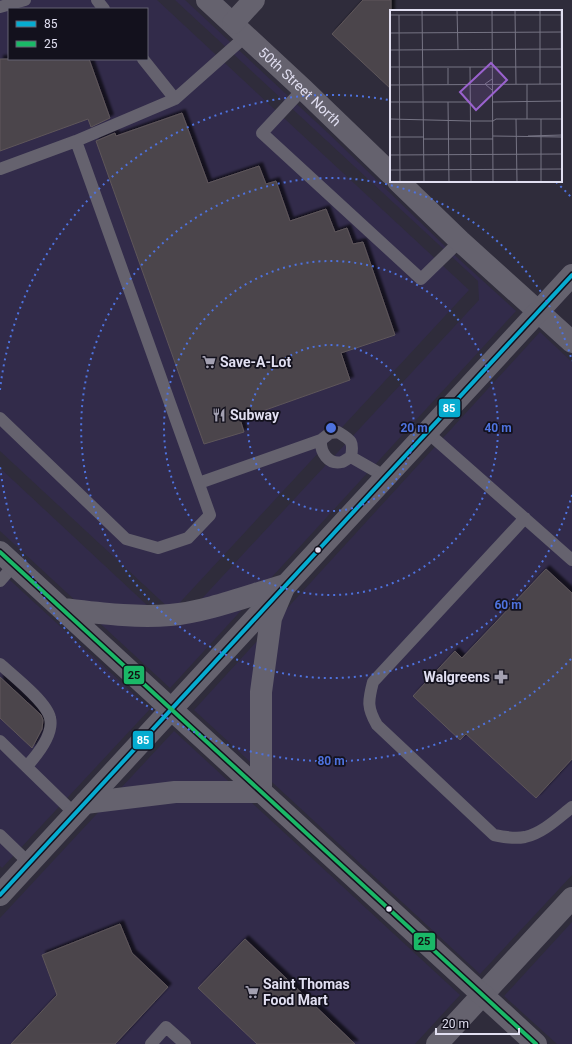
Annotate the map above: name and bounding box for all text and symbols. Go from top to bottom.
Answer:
legend [8,8,148,60]
inset map [390,10,562,182]
text: 85 [44,17,58,31]
text: 25 [44,37,58,51]
street label: 50th Street North [255,44,344,129]
supermarket icon: Save-A-Lot [201,354,217,370]
place label: Save-A-Lot [220,354,291,370]
line badge: 85 [438,398,461,418]
text: 85 [443,402,455,415]
restaurant icon: Subway [211,407,227,423]
place label: Subway [230,407,280,423]
centre of rings [324,421,338,435]
text: 20 m [400,421,428,435]
text: 40 m [484,421,512,435]
unlabelled marker [313,545,323,555]
text: 60 m [494,598,522,612]
line badge: 25 [123,665,145,685]
text: 25 [128,669,140,682]
place label: Walgreens [424,669,490,685]
pharmacy icon: Walgreens [493,669,509,685]
line badge: 85 [132,730,154,750]
text: 85 [137,734,149,747]
text: 80 m [317,754,345,768]
unlabelled marker [384,904,394,914]
line badge: 25 [413,932,436,951]
text: 25 [418,935,430,948]
place label: Saint Thomas Food Mart [263,976,350,1008]
supermarket icon: Saint Thomas Food Mart [244,984,260,1000]
scale bar [436,1010,519,1036]
text: 20 m [442,1017,469,1031]

